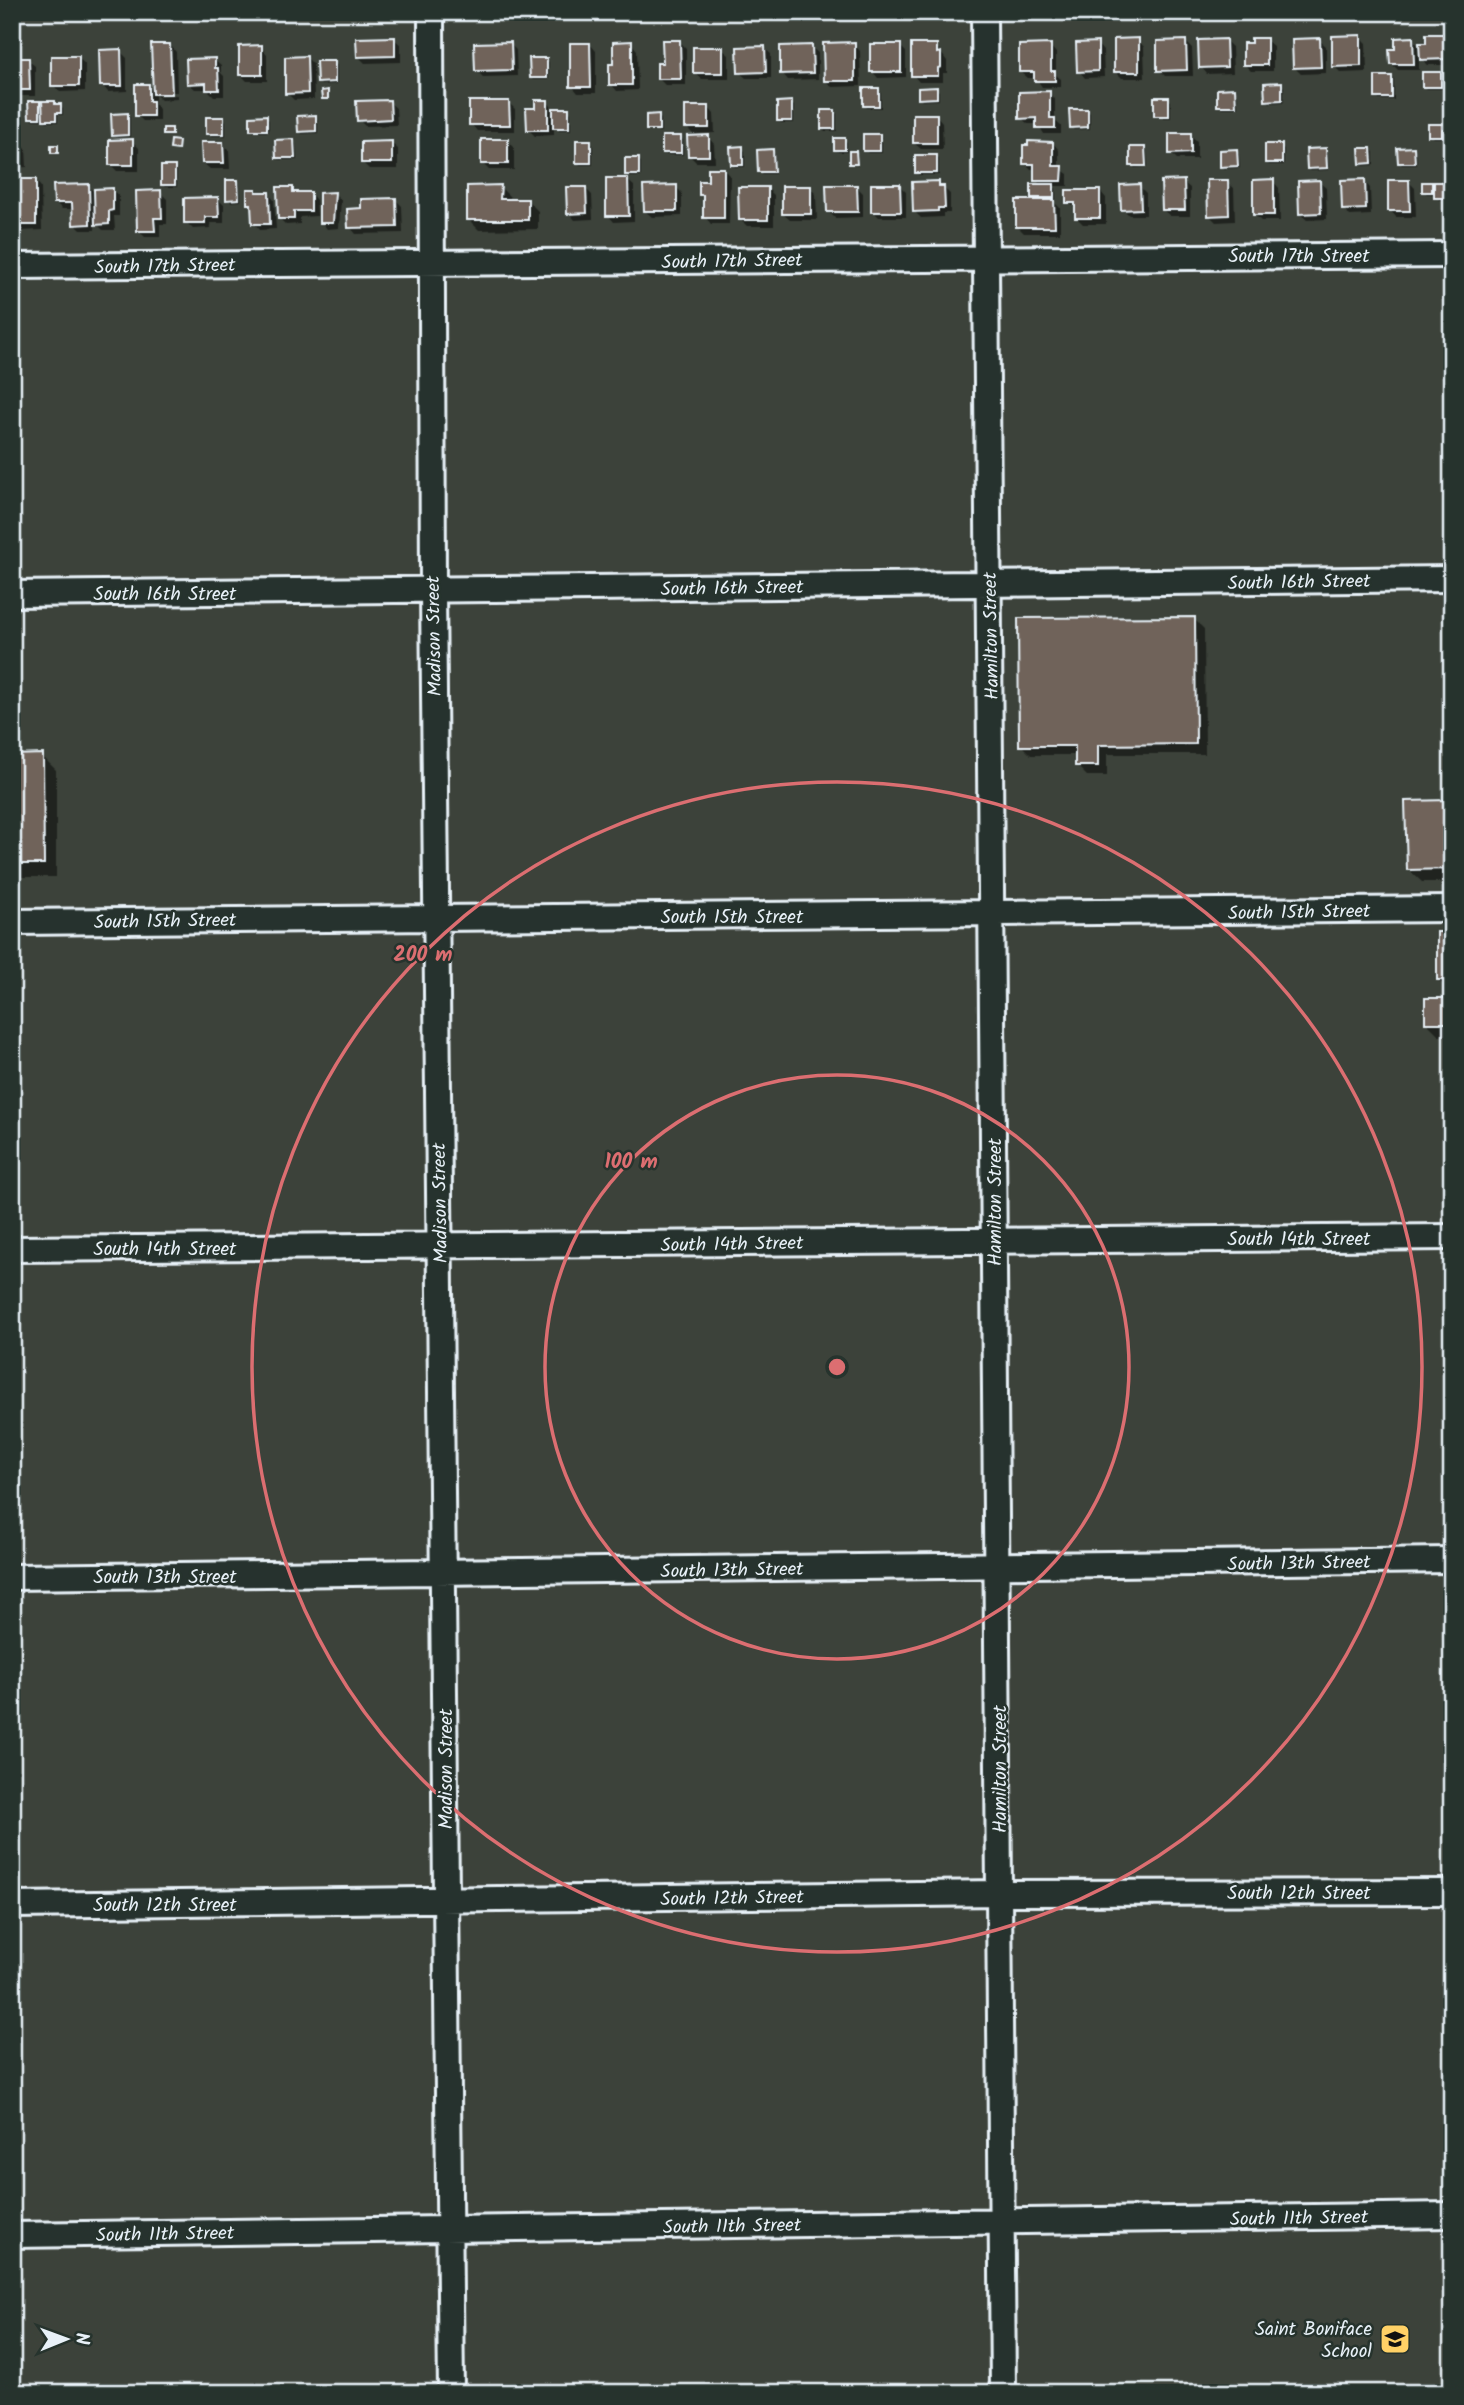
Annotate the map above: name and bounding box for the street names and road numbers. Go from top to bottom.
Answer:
street label: South 17th Street [1228,242,1370,272]
street label: South 17th Street [661,246,803,278]
street label: South 17th Street [94,251,236,283]
street label: South 16th Street [1227,567,1371,599]
street label: Hamilton Street [976,571,1008,700]
street label: South 16th Street [660,573,804,605]
street label: Madison Street [419,575,451,696]
street label: South 16th Street [94,580,237,610]
street label: South 15th Street [1228,897,1371,929]
street label: South 15th Street [661,903,804,933]
street label: South 15th Street [94,906,237,938]
street label: Hamilton Street [981,1137,1011,1266]
street label: Madison Street [425,1142,457,1263]
street label: South 14th Street [1228,1225,1371,1255]
street label: South 14th Street [660,1229,804,1261]
street label: South 14th Street [94,1235,237,1265]
street label: South 13th Street [1227,1548,1372,1580]
street label: South 13th Street [660,1555,805,1587]
street label: South 13th Street [93,1563,237,1593]
street label: Hamilton Street [986,1704,1016,1833]
street label: Madison Street [432,1708,462,1829]
street label: South 12th Street [1227,1879,1371,1909]
street label: South 12th Street [660,1883,805,1915]
street label: South 12th Street [93,1891,237,1921]
street label: South 11th Street [1230,2203,1369,2235]
street label: South 11th Street [663,2211,802,2243]
street label: South 11th Street [96,2219,235,2251]

